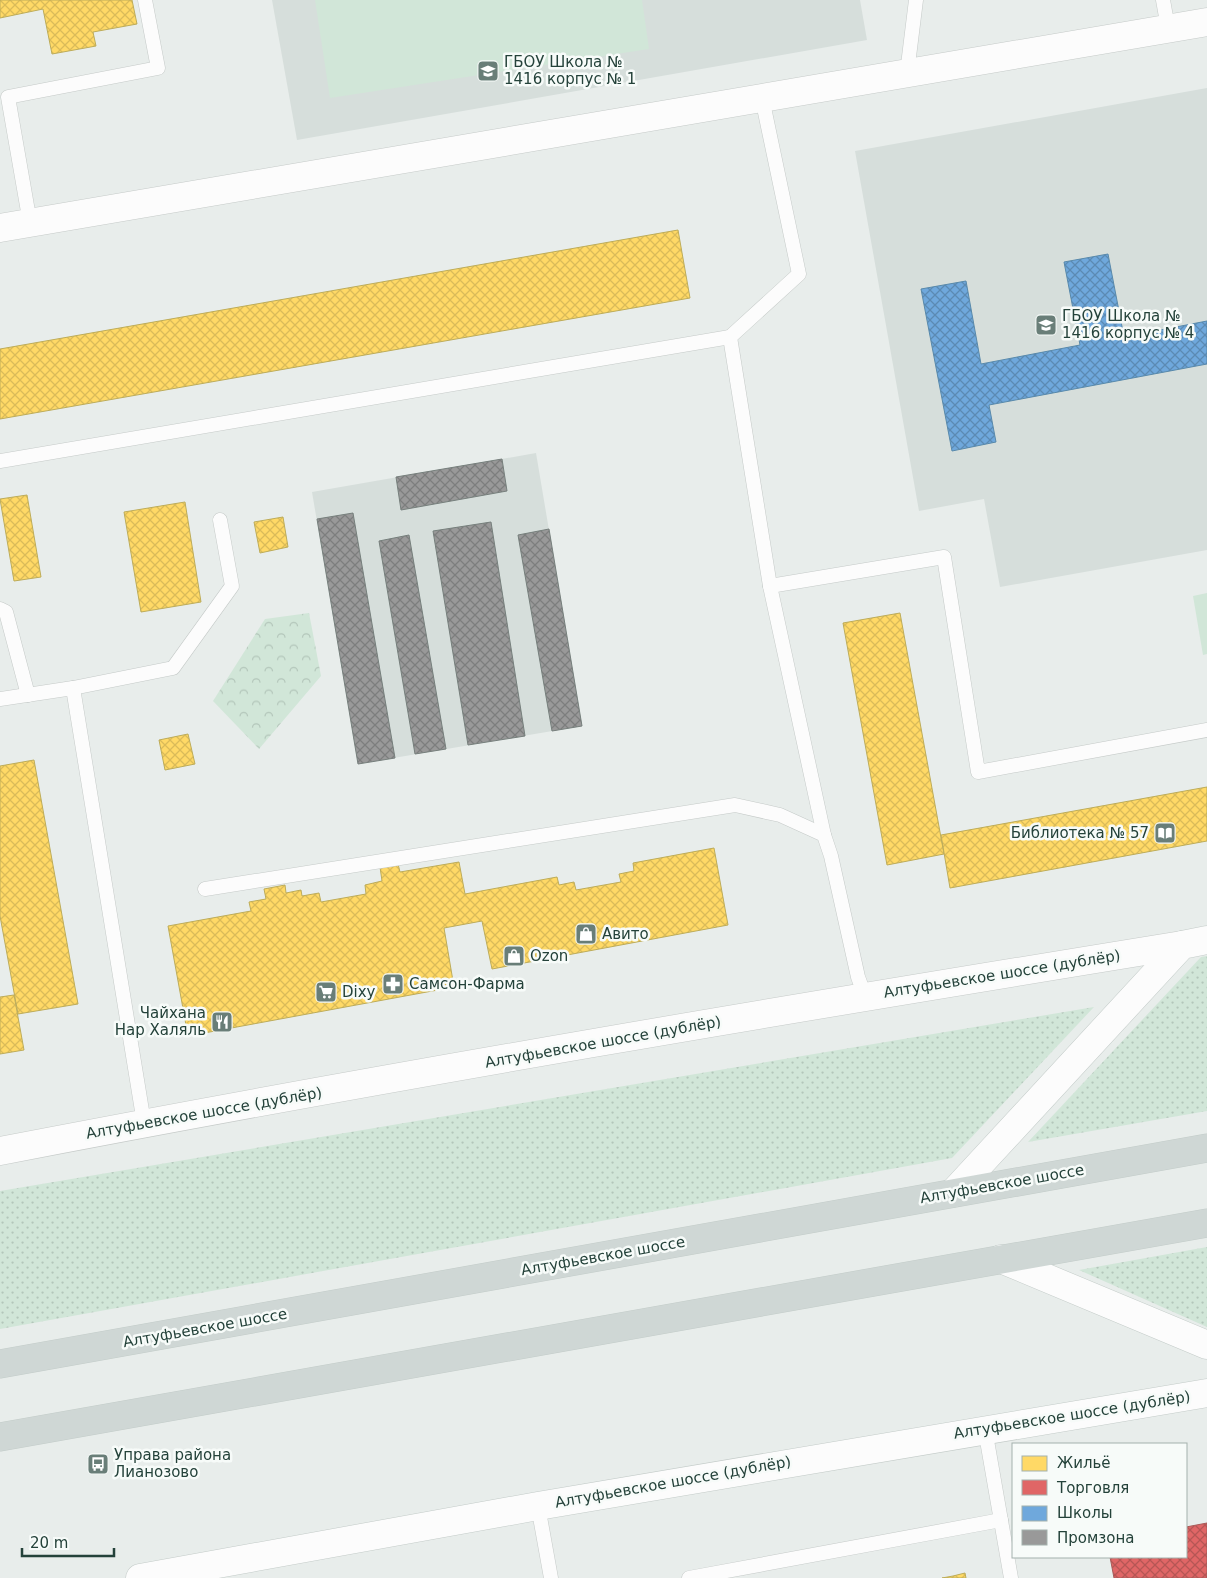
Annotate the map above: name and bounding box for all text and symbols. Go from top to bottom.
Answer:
place label: ГБОУ Школа № 1416 корпус № 1 [504,53,636,88]
school or university icon: ГБОУ Школа № 1416 корпус № 1 [476,59,500,83]
place label: ГБОУ Школа № 1416 корпус № 4 [1062,307,1194,342]
school or university icon: ГБОУ Школа № 1416 корпус № 4 [1034,313,1058,337]
library icon: Библиотека № 57 [1153,821,1177,845]
place label: Библиотека № 57 [1011,824,1149,842]
shop icon: Авито [574,922,598,946]
place label: Авито [602,925,649,943]
shop icon: Ozon [502,944,526,968]
street label: Алтуфьевское шоссе (дублёр) [882,946,1122,1002]
place label: Ozon [530,947,568,965]
pharmacy icon: Самсон-Фарма [381,972,405,996]
place label: Самсон-Фарма [409,975,525,993]
supermarket icon: Dixy [314,980,338,1004]
place label: Dixy [342,983,376,1001]
place label: Чайхана Нар Халяль [115,1004,206,1039]
restaurant icon: Чайхана Нар Халяль [210,1010,234,1034]
street label: Алтуфьевское шоссе (дублёр) [483,1012,723,1072]
street label: Алтуфьевское шоссе (дублёр) [84,1083,324,1143]
street label: Алтуфьевское шоссе [919,1161,1085,1207]
street label: Алтуфьевское шоссе [520,1233,686,1279]
street label: Алтуфьевское шоссе [122,1305,288,1351]
street label: Алтуфьевское шоссе (дублёр) [952,1387,1192,1443]
legend [1012,1443,1187,1558]
place label: Управа района Лианозово [114,1446,231,1481]
bus stop icon: Управа района Лианозово [86,1452,110,1476]
street label: Алтуфьевское шоссе (дублёр) [553,1452,793,1512]
text: Жильё [1057,1454,1111,1472]
text: Торговля [1056,1479,1129,1497]
text: Школы [1057,1504,1113,1522]
scale bar [22,1526,115,1558]
text: Промзона [1057,1529,1134,1547]
text: 20 m [30,1534,68,1552]

